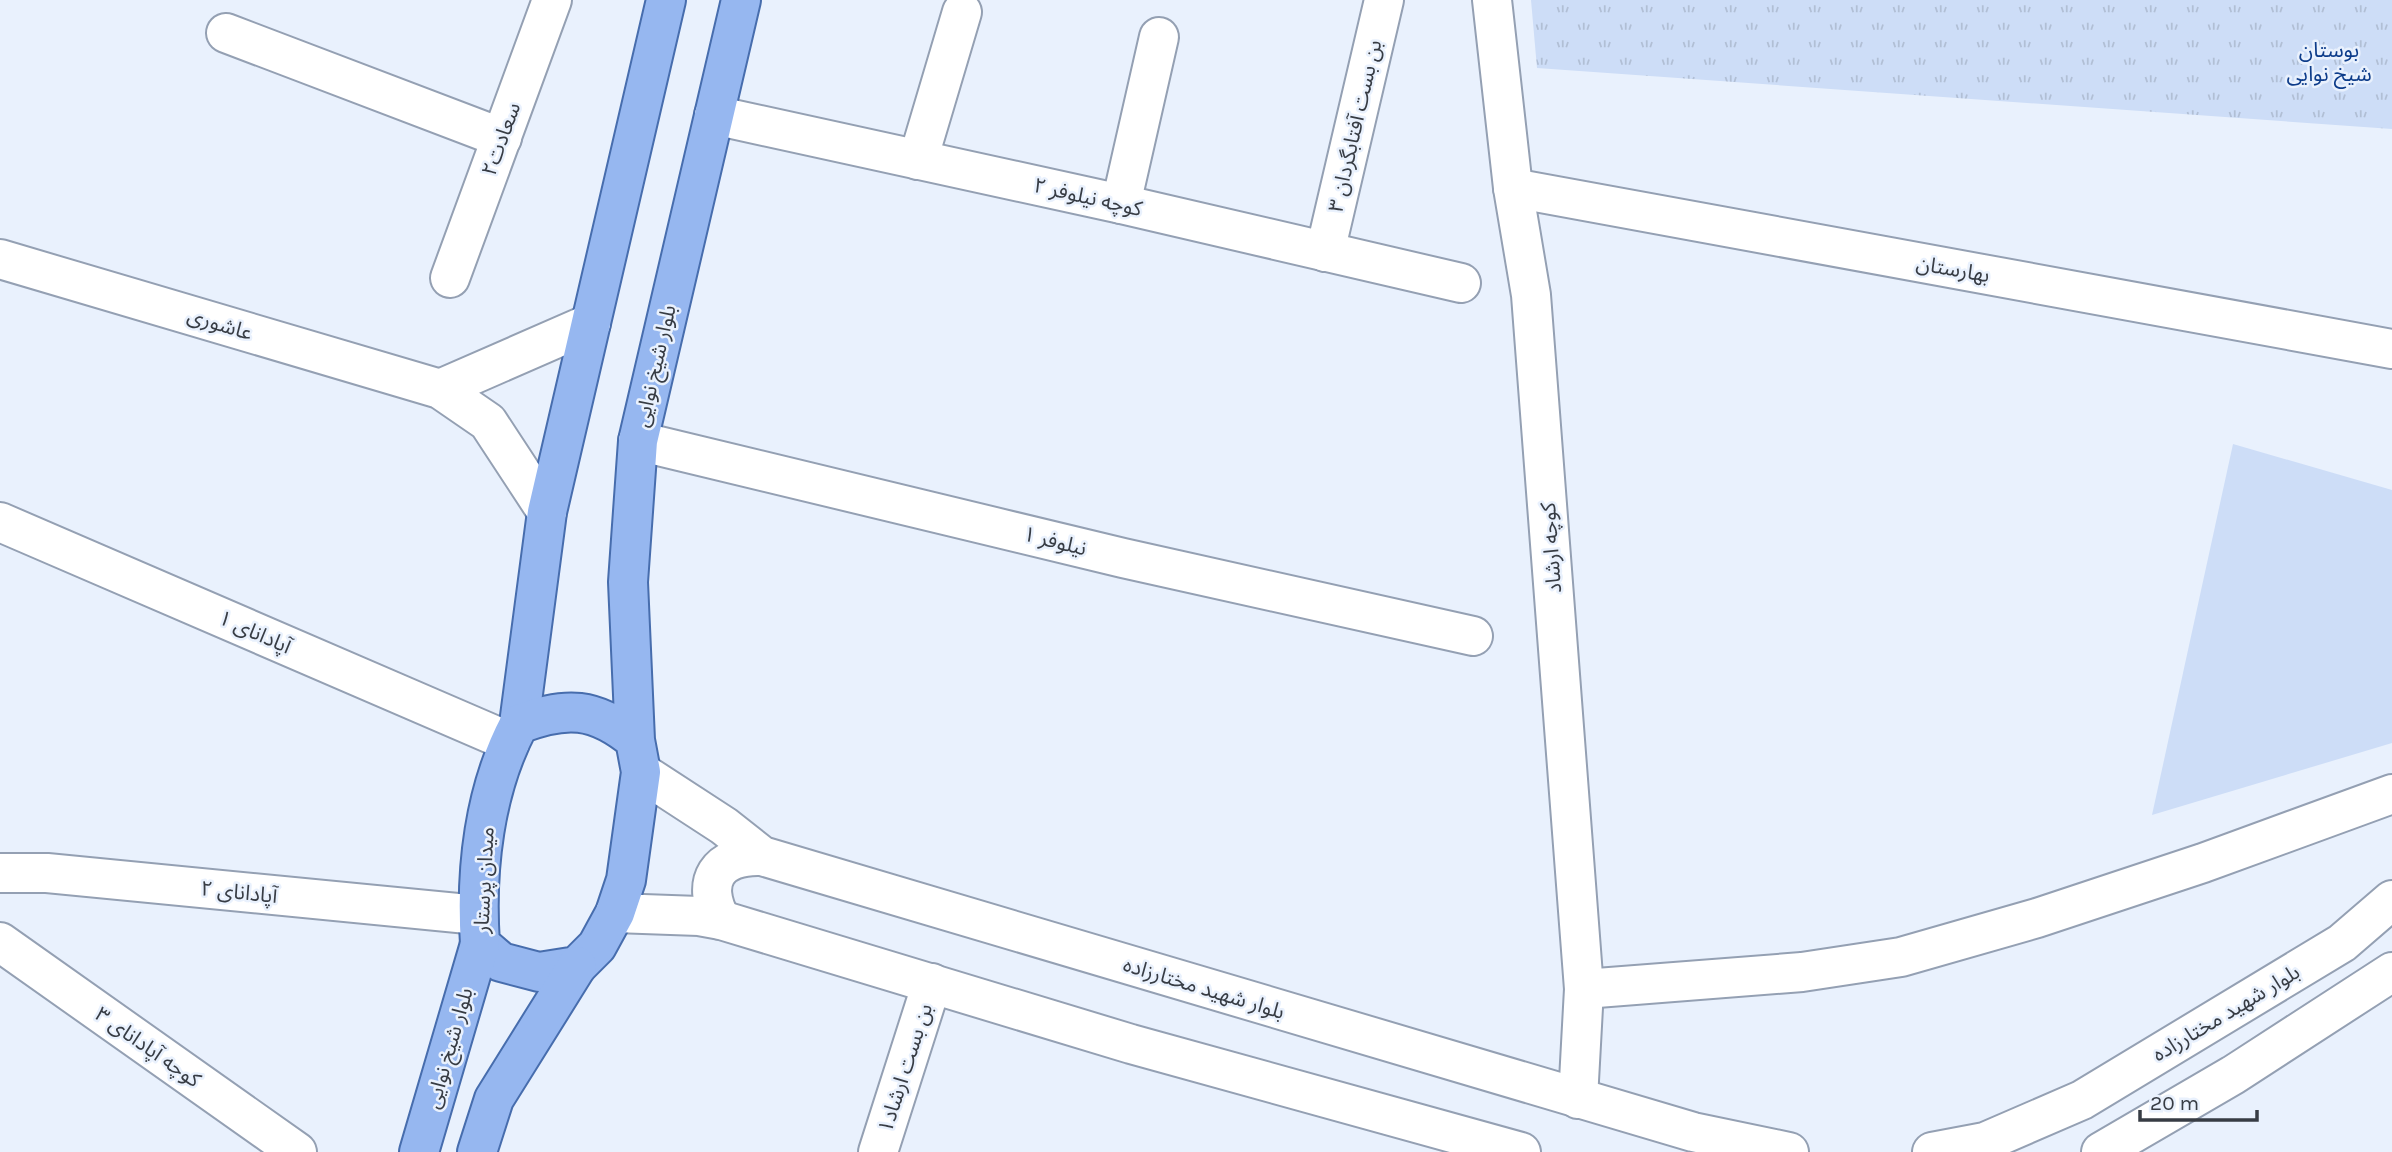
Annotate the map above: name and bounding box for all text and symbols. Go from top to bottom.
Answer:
street label: بن بست آفتابگردان ۳ [1324,38,1386,214]
park label: بوستان شیخ نوایی [2286,38,2372,89]
street label: سعادت۲ [477,99,525,179]
street label: کوچه نیلوفر ۲ [1031,173,1145,222]
street label: بهارستان [1914,251,1992,287]
street label: عاشوری [185,303,255,345]
street label: بلوار شیخ نوایی [629,303,684,430]
street label: کوچه ارشاد [1536,501,1567,594]
street label: ۱ نیلوفر [1021,522,1089,560]
street label: آپادانای ۱ [214,605,296,660]
street label: میدان پرستار [469,826,500,935]
street label: آپادانای ۲ [199,876,279,909]
street label: بلوار شهید مختارزاده [1120,952,1288,1024]
street label: بلوار شهید مختارزاده [2148,960,2304,1066]
street label: بلوار شیخ نوایی [420,985,481,1112]
street label: بن بست ارشاد۱ [873,1001,937,1135]
street label: کوچه آپادانای ۳ [90,1002,206,1093]
scale bar [2140,1078,2257,1122]
text: 20 m [2150,1091,2199,1115]

